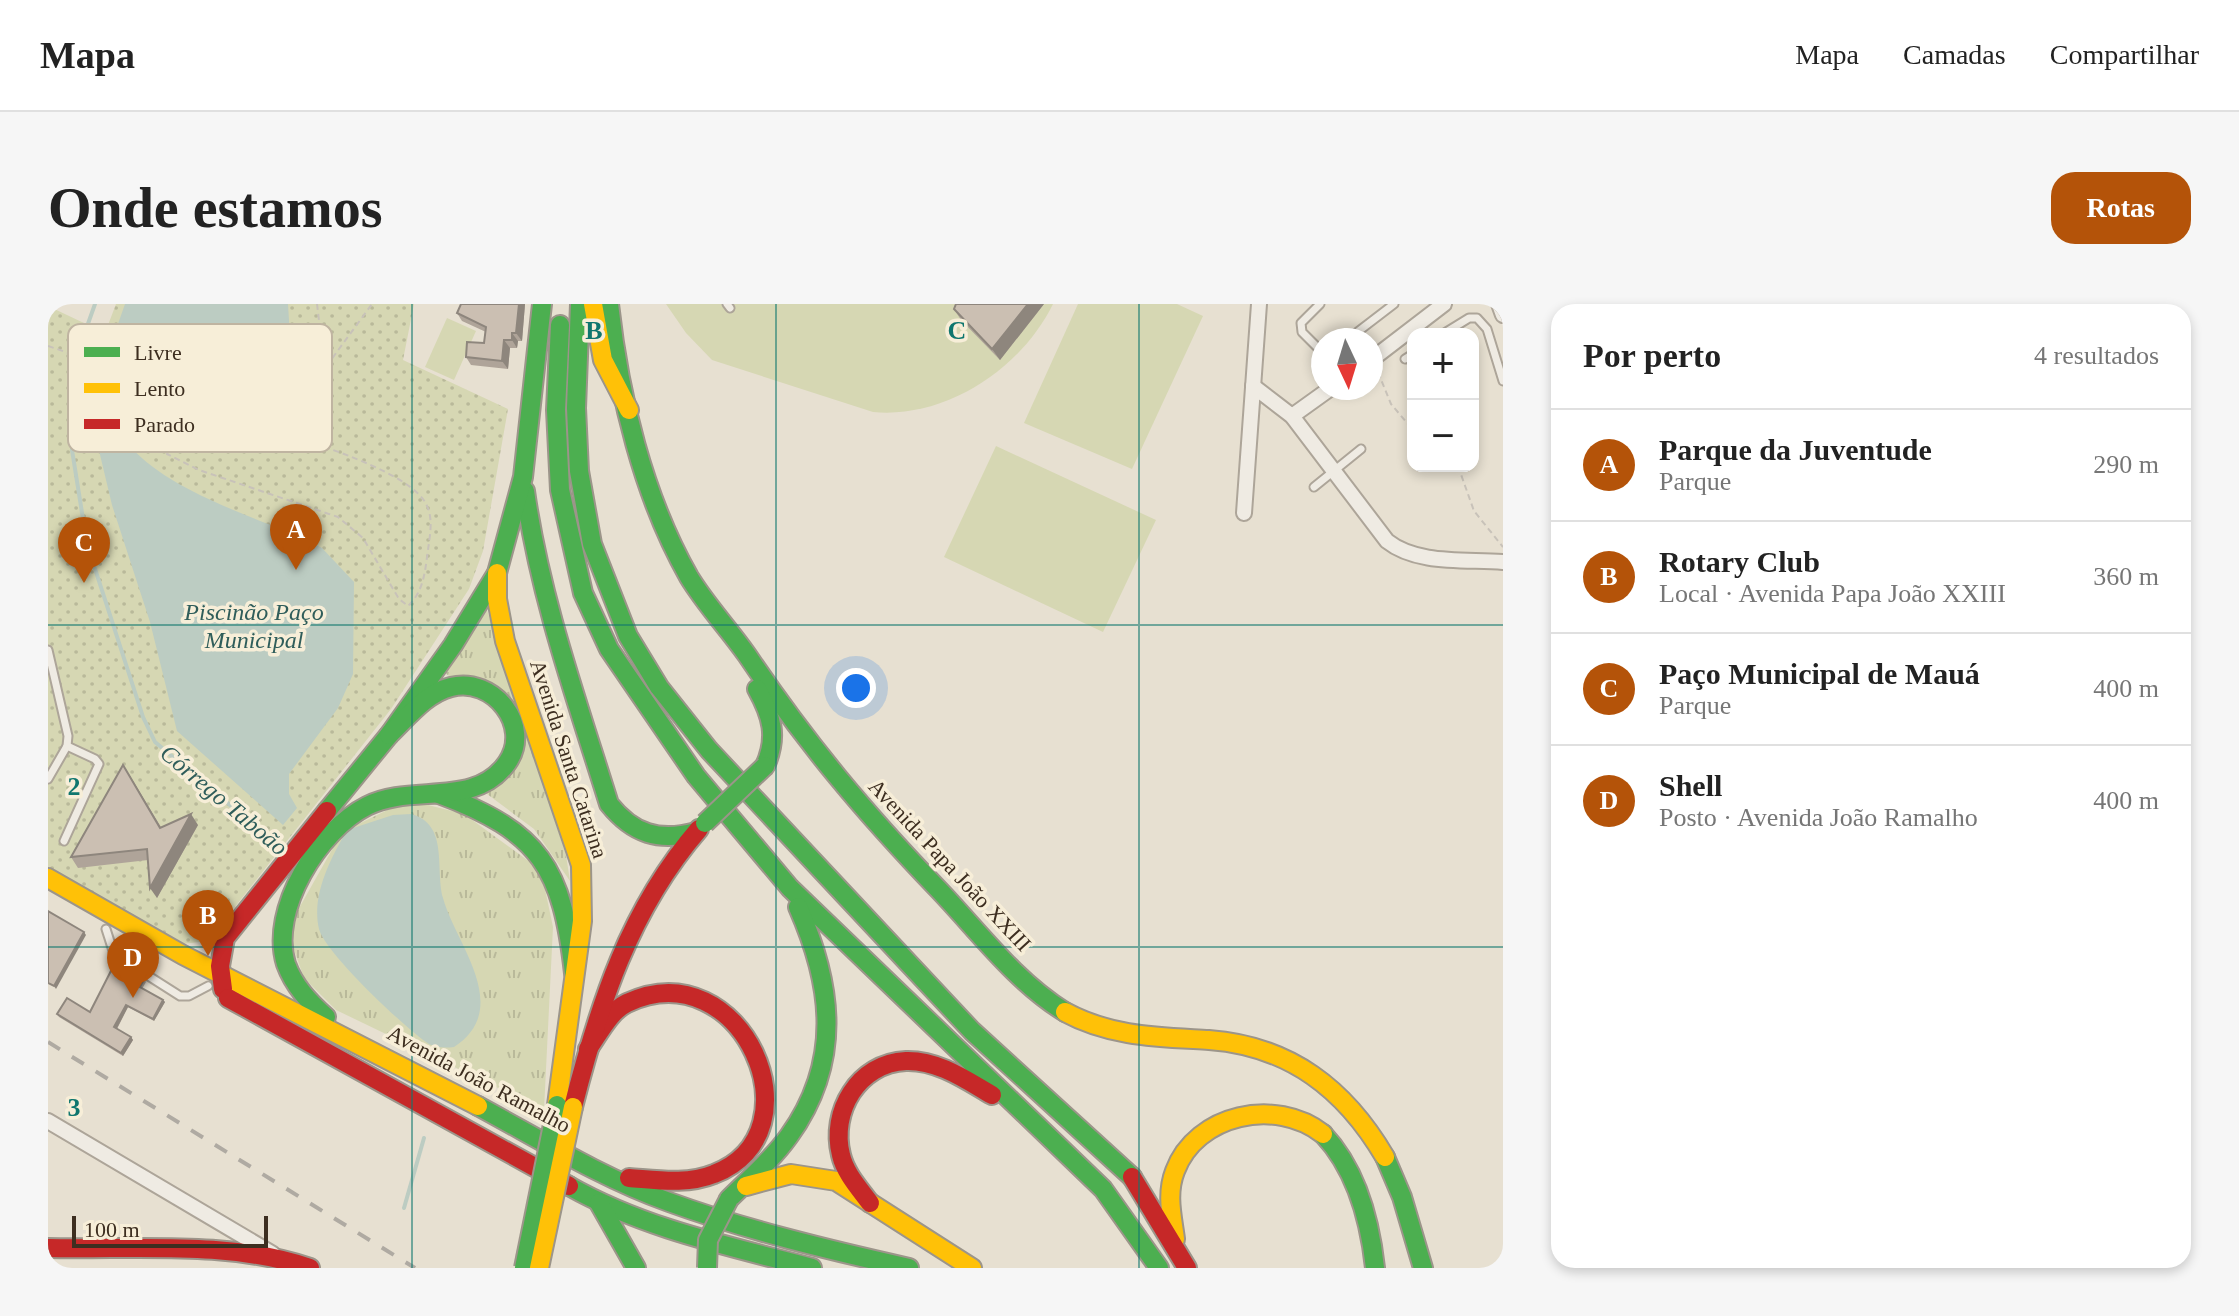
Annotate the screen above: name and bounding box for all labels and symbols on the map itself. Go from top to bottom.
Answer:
text: B [585,316,603,345]
text: C [948,316,966,345]
legend [68,324,332,452]
north arrow [1311,328,1383,400]
text: Livre [134,340,182,365]
text: Lento [134,376,185,401]
text: Parado [134,412,195,437]
pin: A [270,504,322,570]
pin: C [58,517,110,583]
water label: Piscinão Paço Municipal [183,599,324,653]
street label: Avenida Santa Catarina [525,657,613,862]
your location [836,668,876,708]
water label: Córrego Taboão [155,739,293,861]
text: 2 [68,772,81,801]
street label: Avenida Papa João XXIII [864,774,1036,956]
pin: B [182,890,234,956]
pin: D [107,932,159,998]
street label: Avenida João Ramalho [383,1020,575,1138]
text: 3 [68,1093,81,1122]
scale bar [72,1212,268,1248]

